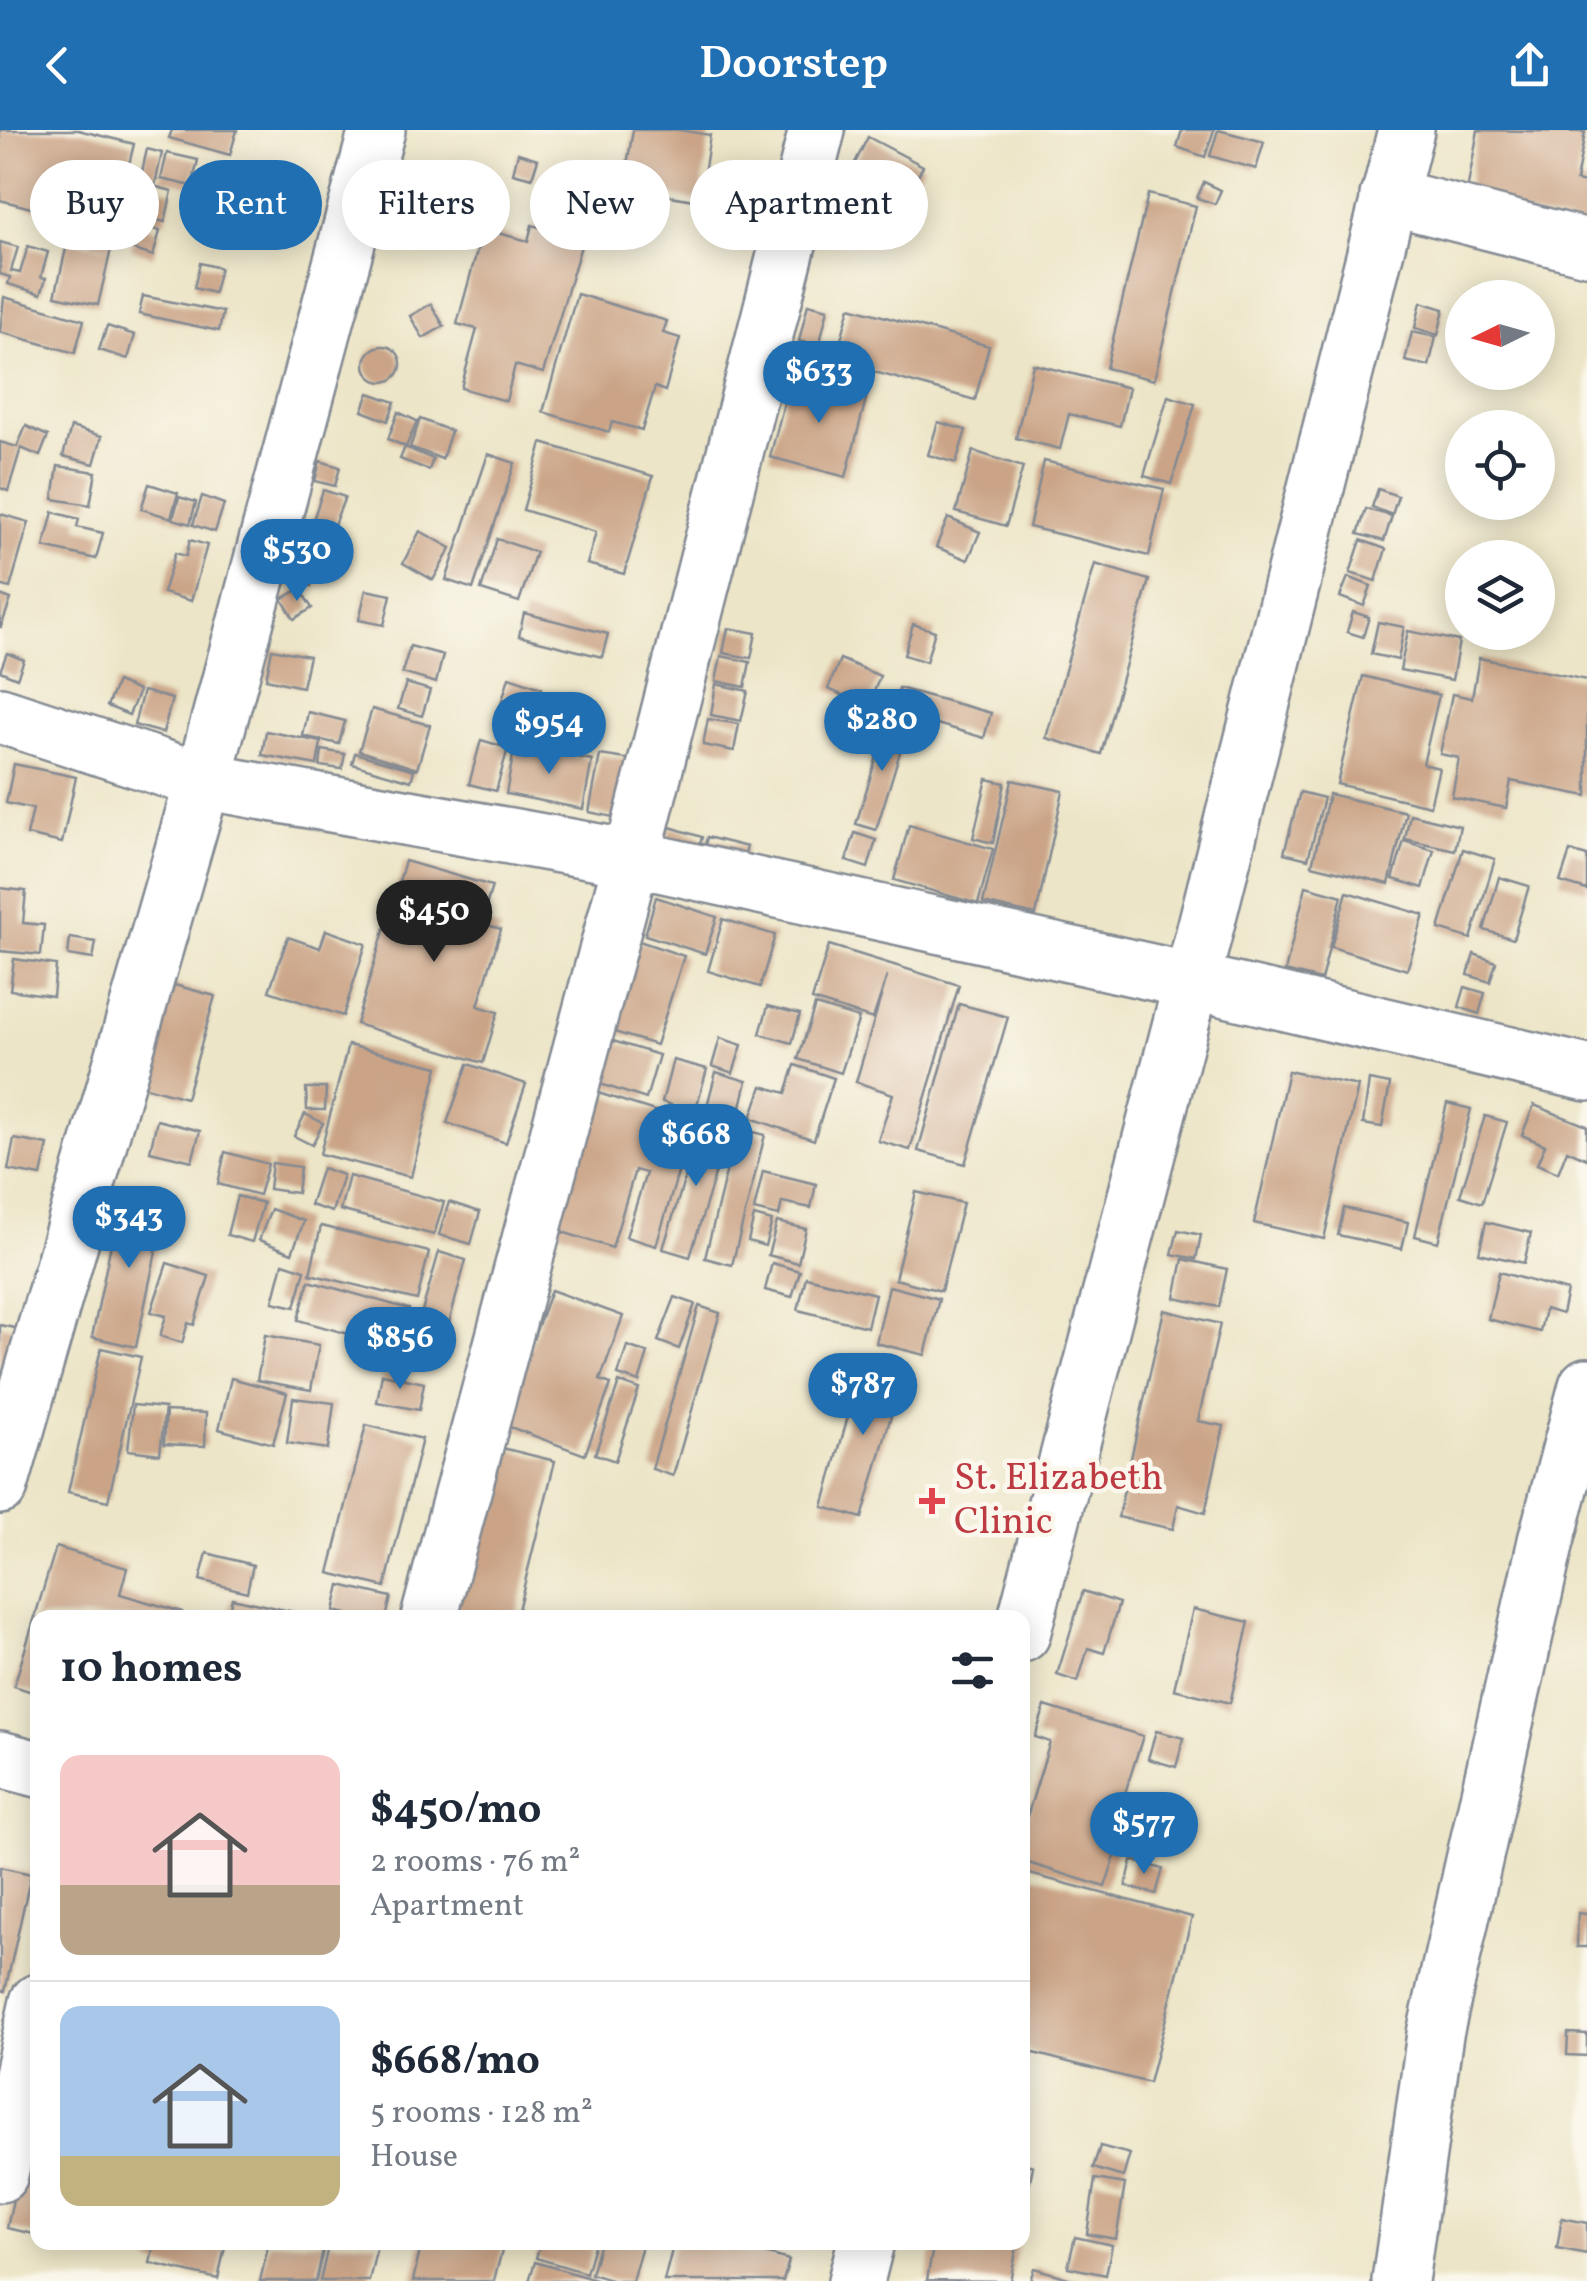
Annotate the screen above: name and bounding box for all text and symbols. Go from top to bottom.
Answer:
text: Doorstep [699,34,888,97]
icon: back [30,38,85,93]
icon: share [1502,38,1557,93]
chip: Buy [30,160,159,250]
chip: Rent [179,160,322,250]
chip: Filters [342,160,510,250]
chip: New [530,160,670,250]
chip: Apartment [690,160,928,250]
north arrow [1445,280,1555,390]
map controls [1445,280,1555,650]
pin: $633 [760,341,878,426]
text: $633 [785,351,853,395]
button: locate [1445,410,1555,520]
pin: $530 [238,519,356,604]
text: $530 [263,529,331,573]
button: layers [1445,540,1555,650]
pin: $280 [823,689,941,774]
pin: $954 [490,692,608,777]
text: $280 [846,699,918,743]
text: $954 [514,702,584,746]
pin: $450 [375,880,493,965]
text: $450 [398,890,470,934]
pin: $668 [637,1104,755,1189]
text: $668 [661,1114,731,1158]
pin: $343 [70,1186,188,1271]
text: $343 [95,1196,163,1240]
pin: $856 [341,1307,459,1392]
text: $856 [366,1317,434,1361]
pin: $787 [804,1353,922,1438]
text: $787 [830,1363,896,1407]
place label: St. Elizabeth Clinic [954,1453,1163,1550]
marker: St. Elizabeth Clinic [919,1488,945,1514]
text: 10 homes [60,1641,243,1700]
icon: filters [945,1643,1000,1698]
text: $450/mo [370,1782,542,1841]
pin: $577 [1085,1792,1203,1877]
icon: home [140,1795,260,1915]
text: $577 [1112,1802,1176,1846]
text: 2 rooms · 76 m² [370,1841,580,1885]
text: Apartment [370,1885,524,1929]
text: $668/mo [370,2033,540,2092]
icon: home [140,2046,260,2166]
text: 5 rooms · 128 m² [370,2092,593,2136]
text: House [370,2136,458,2180]

